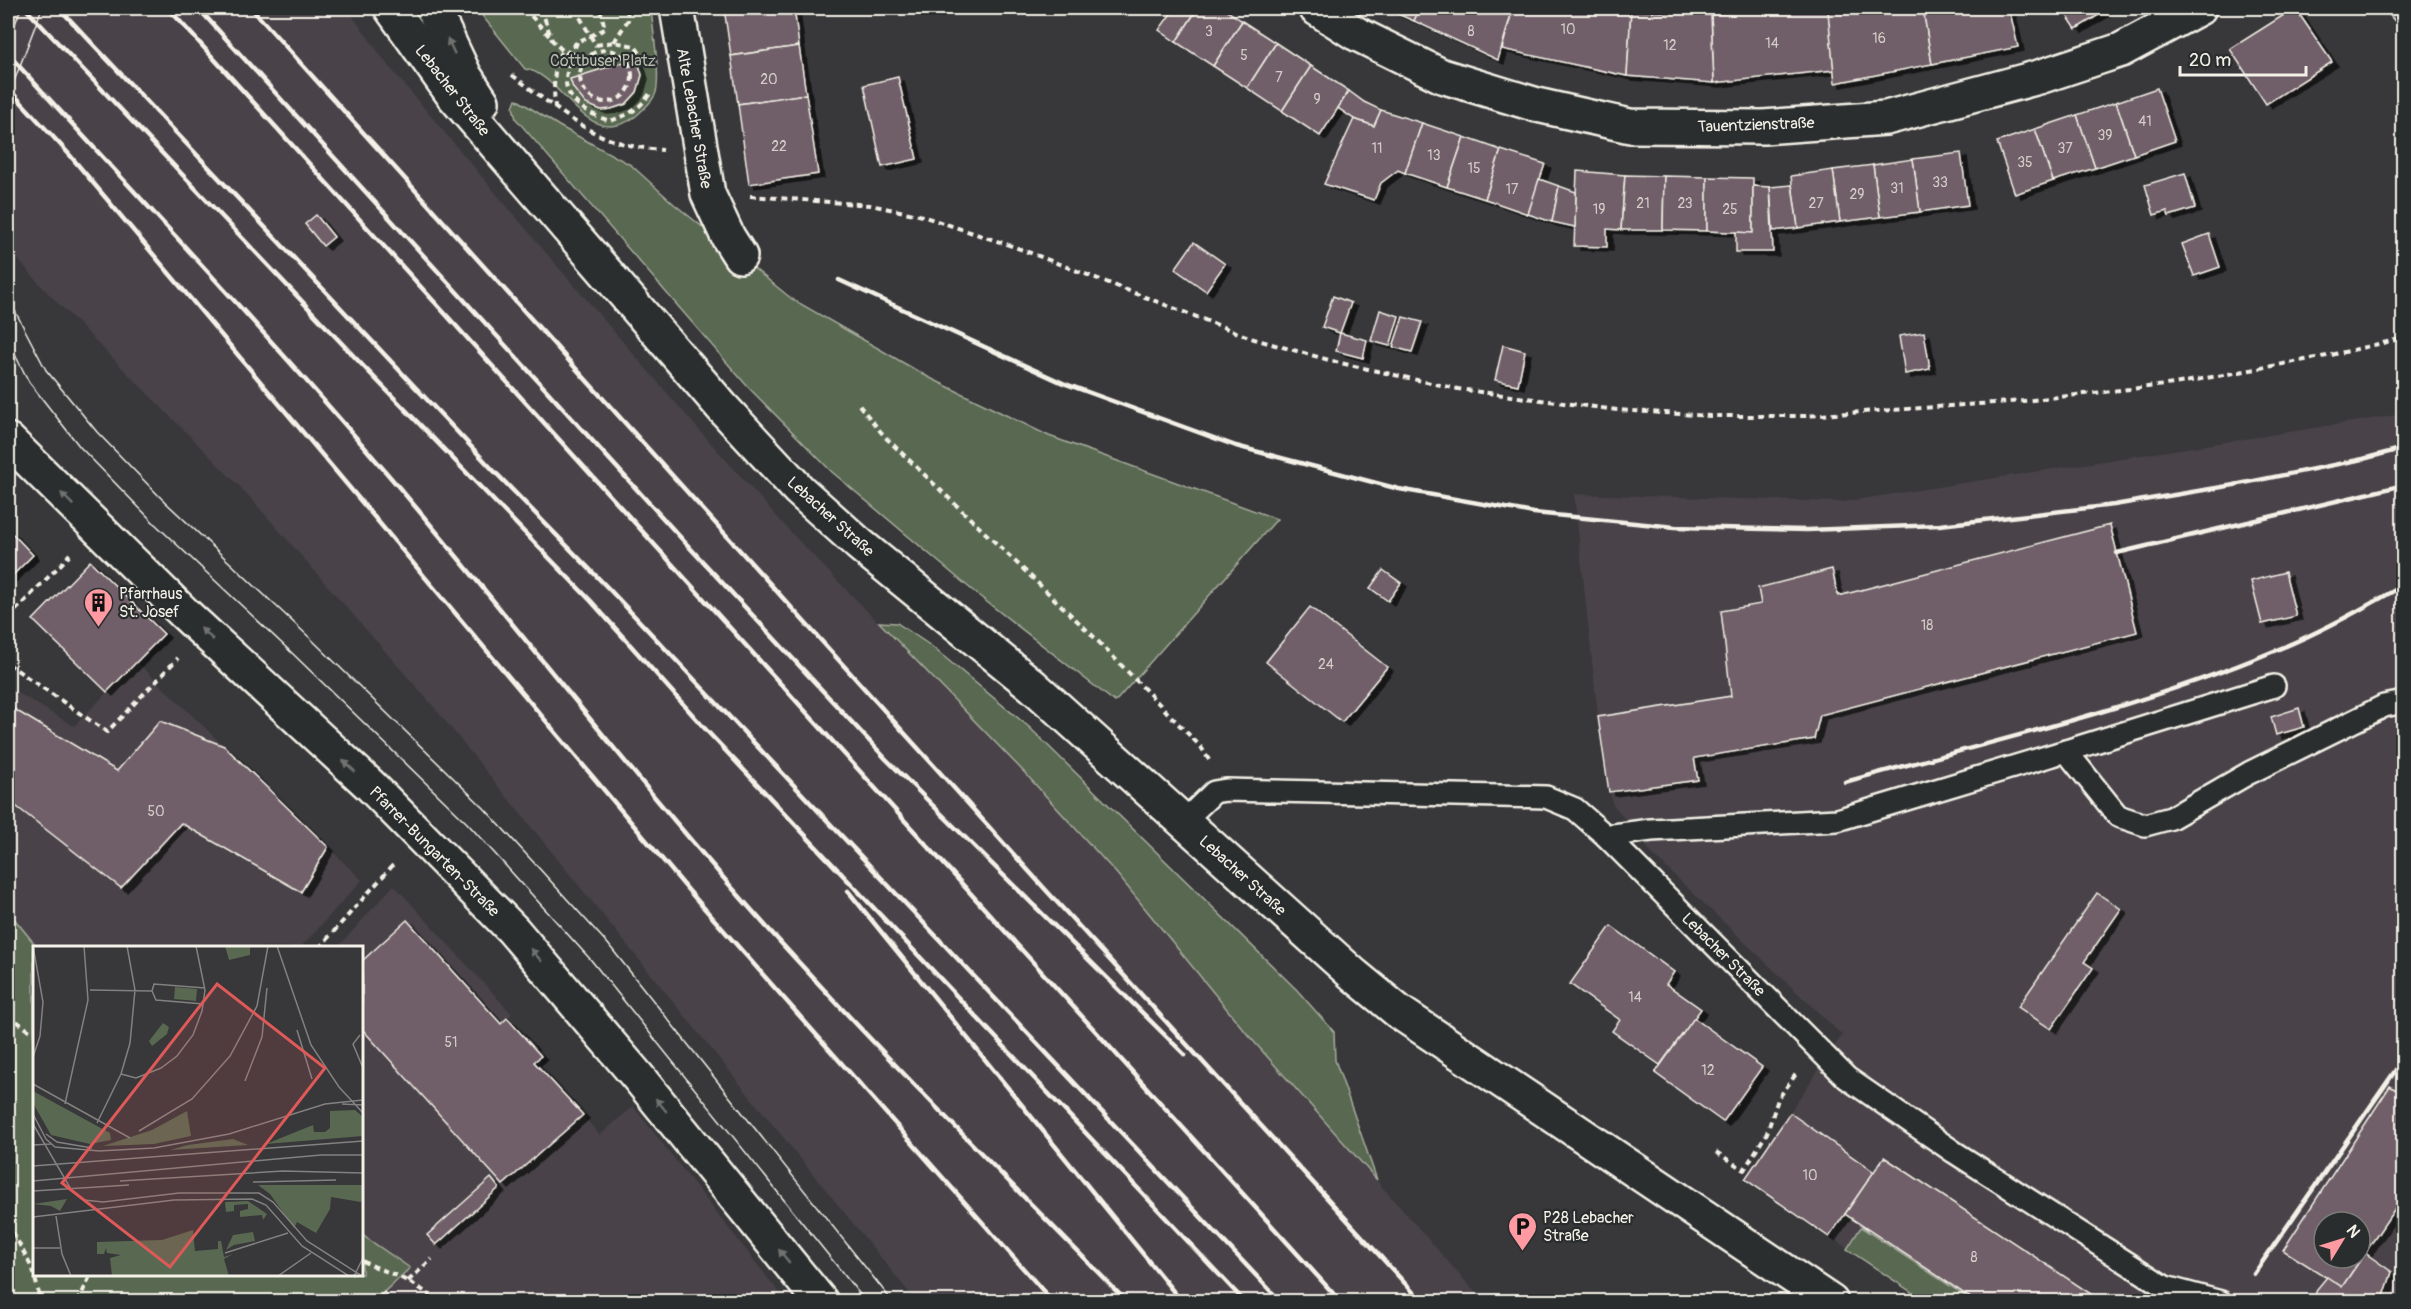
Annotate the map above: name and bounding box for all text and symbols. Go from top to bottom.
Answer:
house number: 10 [1560,21,1576,38]
house number: 3 [1205,23,1213,40]
house number: 8 [1467,23,1475,40]
house number: 16 [1872,30,1886,47]
house number: 14 [1765,35,1779,52]
house number: 12 [1663,37,1677,54]
one-way arrow [447,38,456,55]
scale bar [2180,39,2306,77]
street label: Lebacher Straße [410,41,494,140]
street label: Alte Lebacher Straße [672,46,716,190]
house number: 5 [1240,47,1248,64]
text: 20 m [2189,49,2231,72]
park label: Cottbuser Platz [550,51,656,71]
house number: 7 [1275,69,1283,86]
house number: 20 [760,71,778,88]
house number: 9 [1313,91,1321,108]
street label: Tauentzienstraße [1697,113,1815,137]
house number: 41 [2138,113,2152,130]
house number: 39 [2097,127,2113,144]
house number: 22 [771,138,787,155]
house number: 11 [1372,140,1382,157]
house number: 37 [2057,140,2073,157]
house number: 13 [1427,147,1441,164]
house number: 35 [2017,154,2033,171]
house number: 15 [1467,160,1481,177]
house number: 33 [1932,174,1948,191]
house number: 31 [1890,180,1904,197]
house number: 17 [1506,181,1519,198]
house number: 29 [1849,186,1865,203]
house number: 21 [1636,195,1650,212]
house number: 23 [1677,195,1693,212]
house number: 27 [1808,195,1824,212]
house number: 19 [1593,201,1605,218]
house number: 25 [1722,201,1738,218]
street label: Lebacher Straße [783,472,878,561]
one-way arrow [60,492,74,506]
place label: Pfarrhaus St. Josef [119,584,182,622]
building icon: Pfarrhaus St. Josef [82,586,114,628]
house number: 18 [1921,617,1933,634]
one-way arrow [200,628,214,642]
house number: 24 [1318,656,1334,673]
one-way arrow [342,760,357,773]
street label: Pfarrer-Bungarten-Straße [365,782,504,921]
house number: 50 [147,803,165,820]
street label: Lebacher Straße [1195,831,1290,920]
street label: Lebacher Straße [1677,909,1769,1001]
inset map [33,946,363,1276]
one-way arrow [530,948,543,963]
house number: 14 [1628,989,1642,1006]
house number: 51 [444,1034,458,1051]
house number: 12 [1701,1062,1715,1079]
one-way arrow [655,1097,668,1112]
house number: 10 [1802,1167,1818,1184]
place label: P28 Lebacher Straße [1543,1208,1634,1246]
parking icon: P28 Lebacher Straße [1506,1210,1538,1252]
north arrow [2312,1210,2372,1270]
text: N [2342,1221,2364,1242]
one-way arrow [778,1249,791,1264]
house number: 8 [1970,1249,1978,1266]

